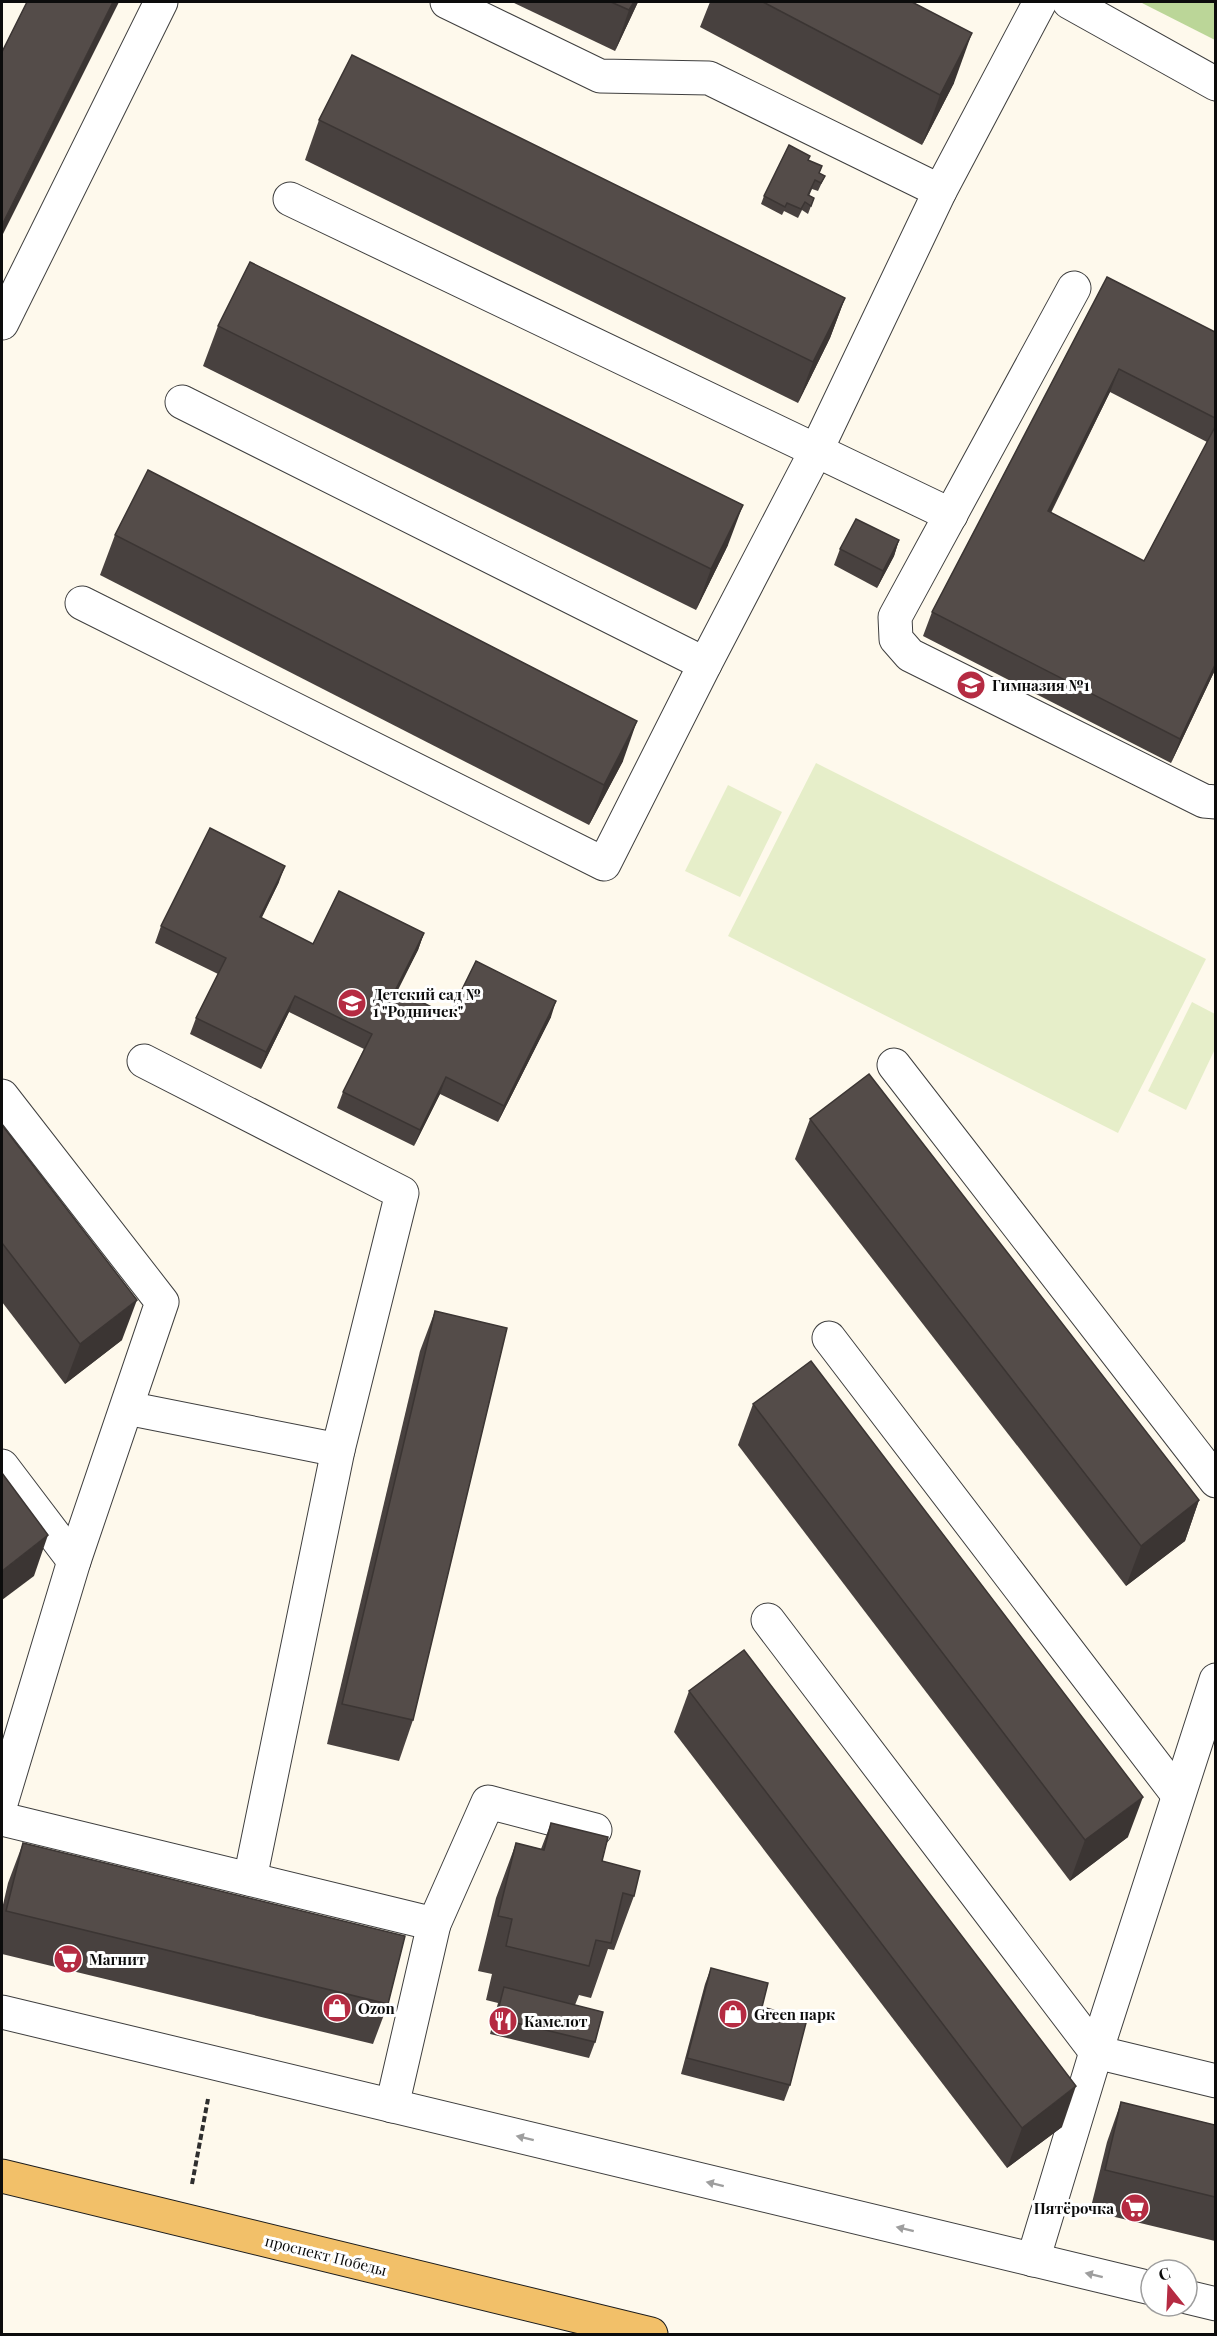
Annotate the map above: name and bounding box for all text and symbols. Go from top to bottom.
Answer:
school or university icon: Гимназия №1 [955,669,987,701]
place label: Гимназия №1 [992,675,1090,695]
place label: Детский сад № 1 "Родничек" [373,984,481,1021]
school or university icon: Детский сад № 1 "Родничек" [336,987,368,1019]
supermarket icon: Магнит [52,1943,84,1975]
place label: Магнит [89,1949,146,1969]
shop icon: Ozon [321,1992,353,2024]
place label: Ozon [358,1998,395,2018]
shop icon: Green парк [717,1998,749,2030]
place label: Green парк [754,2004,836,2024]
restaurant icon: Камелот [487,2005,519,2037]
place label: Камелот [524,2011,588,2031]
one-way arrow [516,2133,535,2142]
one-way arrow [706,2178,724,2188]
supermarket icon: Пятёрочка [1119,2192,1151,2224]
place label: Пятёрочка [1034,2198,1114,2218]
one-way arrow [895,2224,914,2233]
street label: проспект Победы [263,2230,389,2280]
north arrow [1139,2258,1199,2318]
text: С [1156,2262,1173,2285]
one-way arrow [1085,2269,1103,2279]

